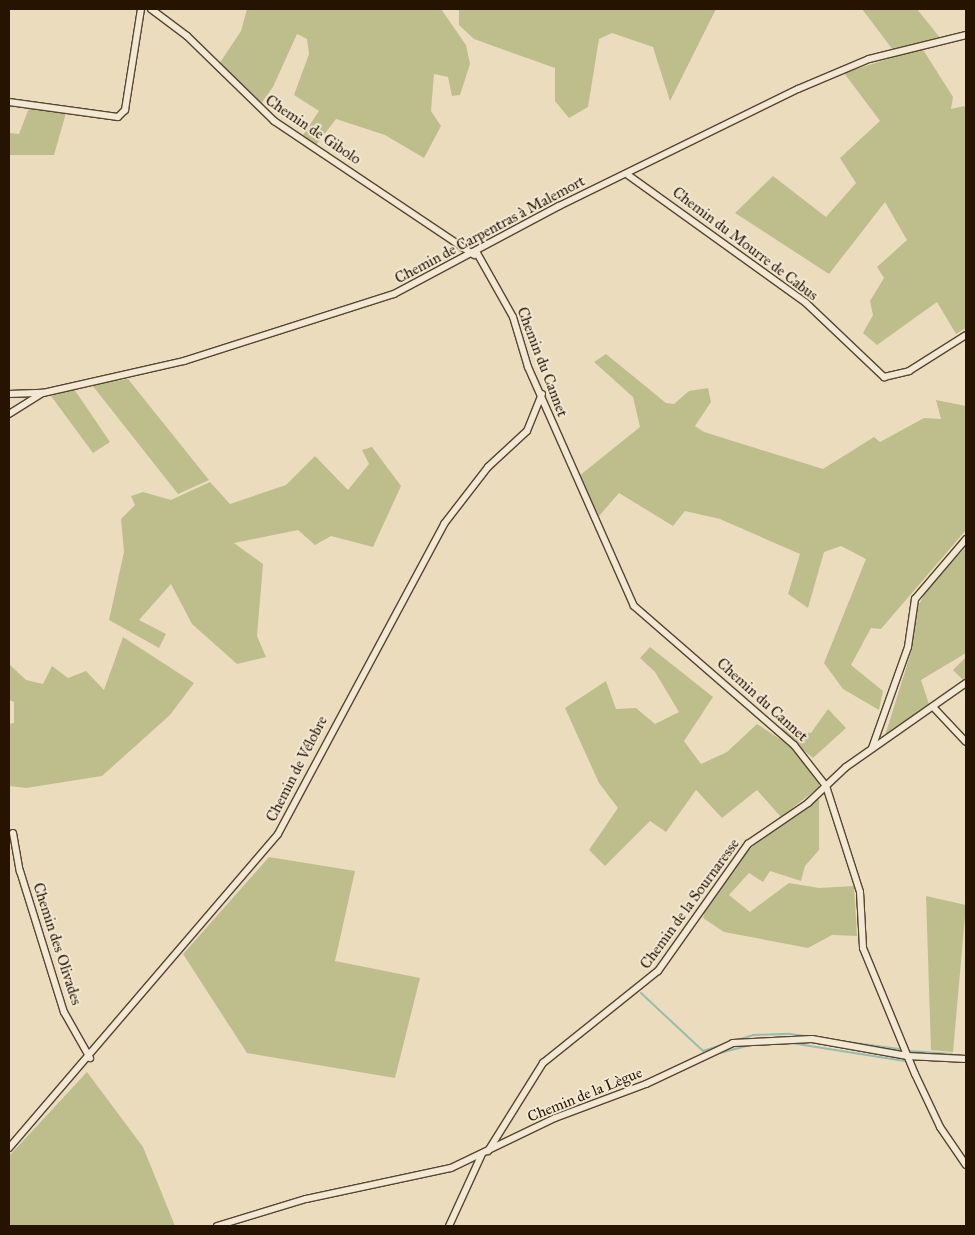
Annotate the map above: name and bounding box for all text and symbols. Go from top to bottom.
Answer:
street label: Chemin de Gibolo [262,91,364,169]
street label: Chemin de Carpentras à Malemort [392,172,588,288]
street label: Chemin du Mourre de Cabus [669,183,821,305]
street label: Chemin du Cannet [513,305,571,419]
street label: Chemin du Cannet [713,655,811,745]
street label: Chemin de Vélobre [263,713,331,825]
street label: Chemin de la Sournaresse [637,835,743,973]
street label: Chemin des Olivades [29,881,85,1007]
street label: Chemin de la Lègue [525,1064,645,1126]

